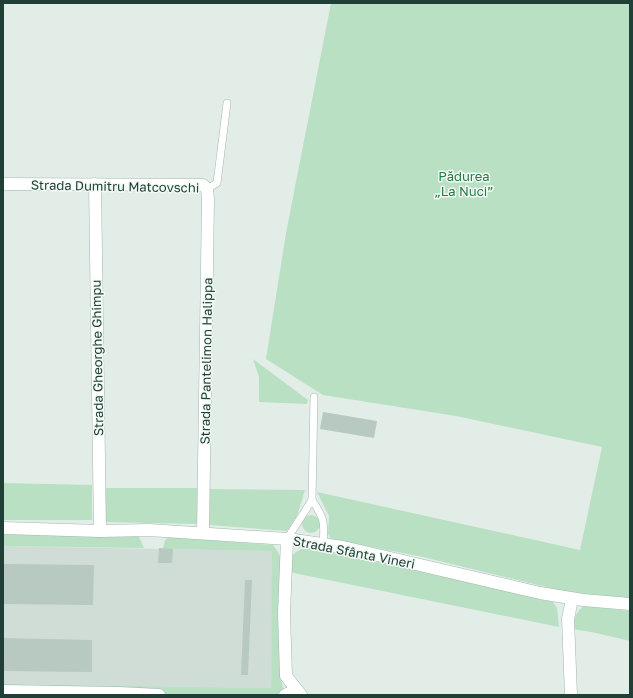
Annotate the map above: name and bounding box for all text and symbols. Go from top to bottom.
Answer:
park label: Pădurea „La Nuci” [434,168,494,199]
street label: Strada Dumitru Matcovschi [31,177,199,195]
street label: Strada Pantelimon Halippa [197,277,215,445]
street label: Strada Gheorghe Ghimpu [88,280,106,436]
street label: Strada Sfânta Vineri [292,532,416,572]

